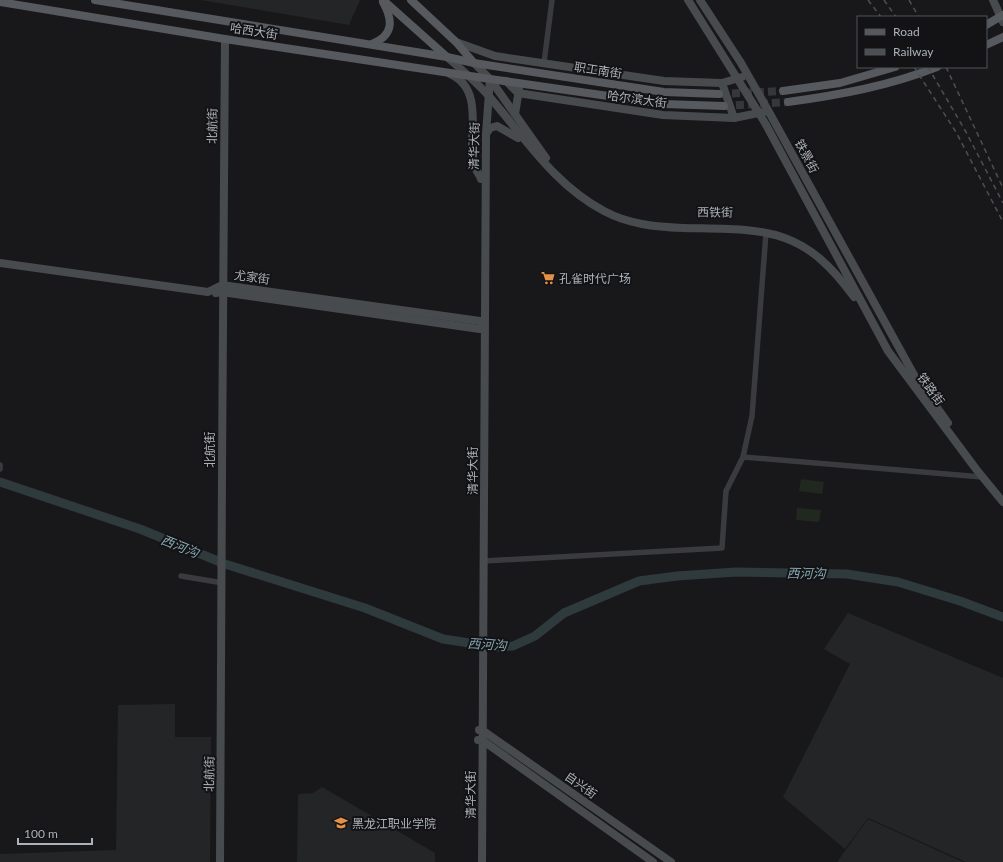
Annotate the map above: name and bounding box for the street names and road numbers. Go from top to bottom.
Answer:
street label: 哈西大街 [229,20,279,42]
street label: 职工南街 [573,59,623,81]
street label: 哈尔滨大街 [606,87,668,111]
street label: 北航街 [204,108,220,144]
street label: 清华大街 [466,122,482,170]
street label: 铁景街 [792,137,822,175]
street label: 西铁街 [697,204,733,220]
street label: 尤家街 [233,267,271,287]
street label: 铁路街 [914,370,948,408]
street label: 北航街 [202,432,217,468]
street label: 清华大街 [465,447,480,495]
street label: 北航街 [201,756,217,792]
street label: 自兴街 [562,769,600,801]
street label: 清华大街 [463,771,478,819]

